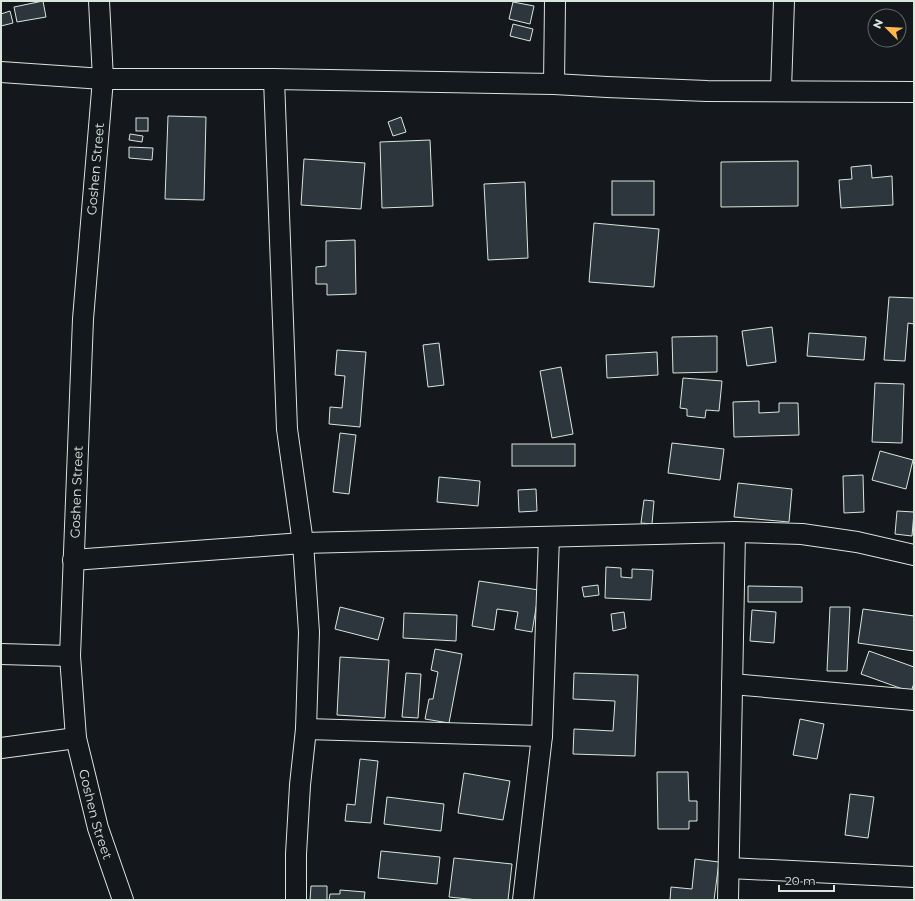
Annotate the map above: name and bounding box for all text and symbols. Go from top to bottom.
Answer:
north arrow [867,8,907,48]
text: N [870,17,886,31]
street label: Goshen Street [83,122,107,216]
street label: Goshen Street [66,445,86,539]
street label: Goshen Street [76,767,116,861]
scale bar [779,867,834,893]
text: 20 m [785,873,816,888]

